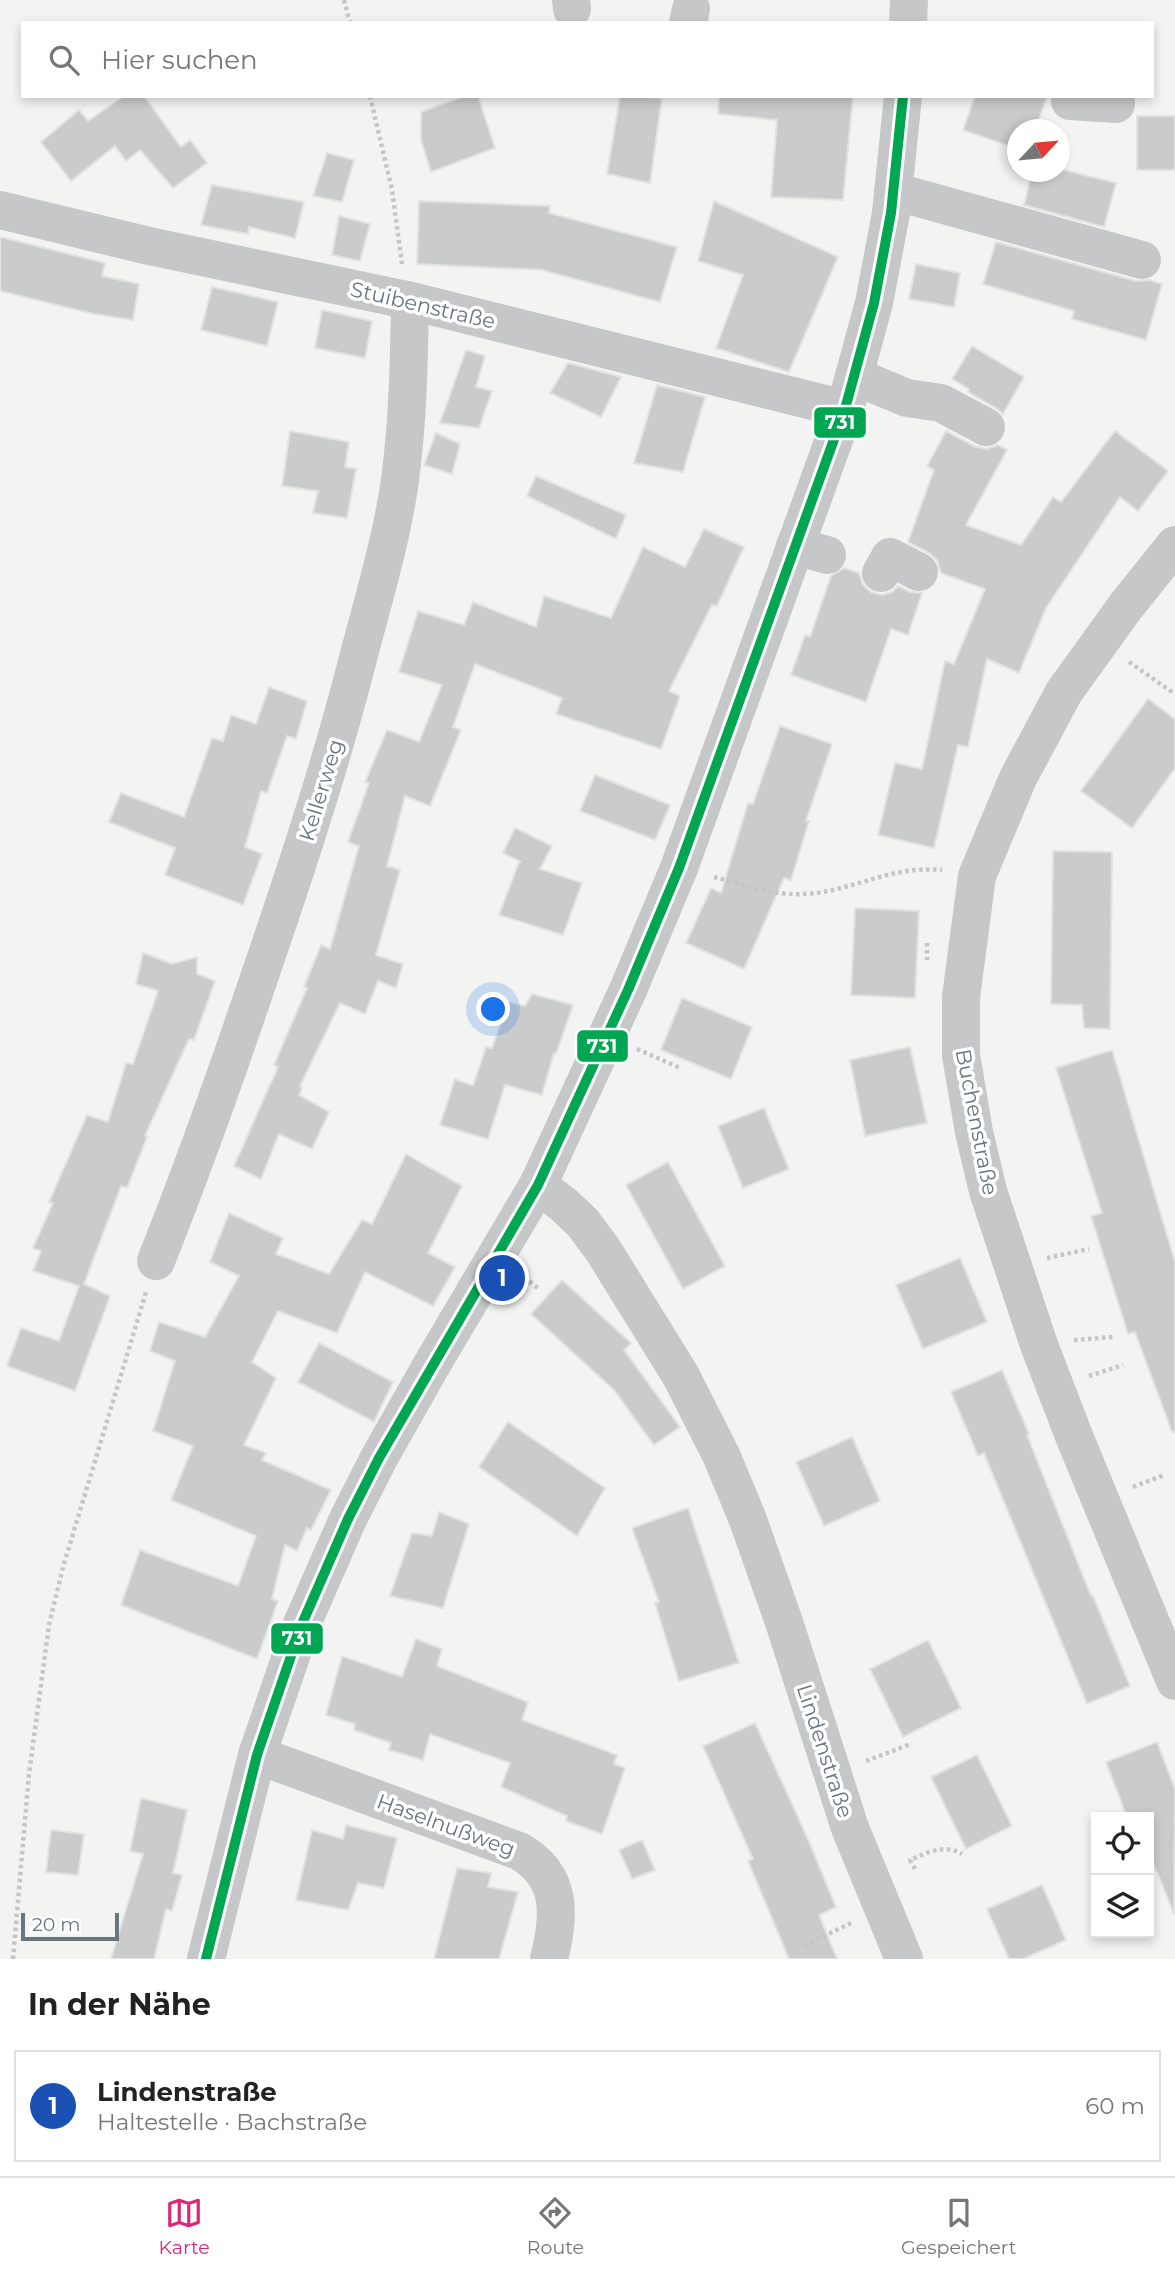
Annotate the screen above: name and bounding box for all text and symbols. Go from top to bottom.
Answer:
search box [21,21,1154,98]
icon: search [45,41,83,79]
text: Hier suchen [101,44,258,76]
north arrow [1007,119,1070,182]
street label: Stuibenstraße [348,276,498,334]
line badge: 731 [813,406,867,439]
text: 731 [825,411,855,434]
street label: Kellerweg [294,736,348,844]
your location [476,992,510,1026]
line badge: 731 [576,1029,629,1063]
text: 731 [587,1035,617,1058]
street label: Buchenstraße [951,1047,1003,1197]
pin: 1 [479,1252,525,1304]
line badge: 731 [270,1622,324,1655]
text: 731 [282,1627,312,1650]
street label: Lindenstraße [792,1681,858,1821]
street label: Haselnußweg [373,1788,519,1862]
map controls [1091,1812,1154,1938]
button: locate [1091,1812,1154,1875]
button: layers [1091,1875,1154,1938]
scale bar [21,1910,119,1942]
text: 20 m [32,1913,80,1936]
text: In der Nähe [28,1986,211,2023]
text: Lindenstraße [97,2076,277,2108]
text: 1 [48,2092,58,2120]
text: 60 m [1085,2092,1145,2120]
text: Haltestelle · Bachstraße [97,2108,367,2136]
tab: Karte [159,2194,210,2259]
tab: Route [527,2194,584,2259]
tab: Gespeichert [901,2194,1016,2259]

